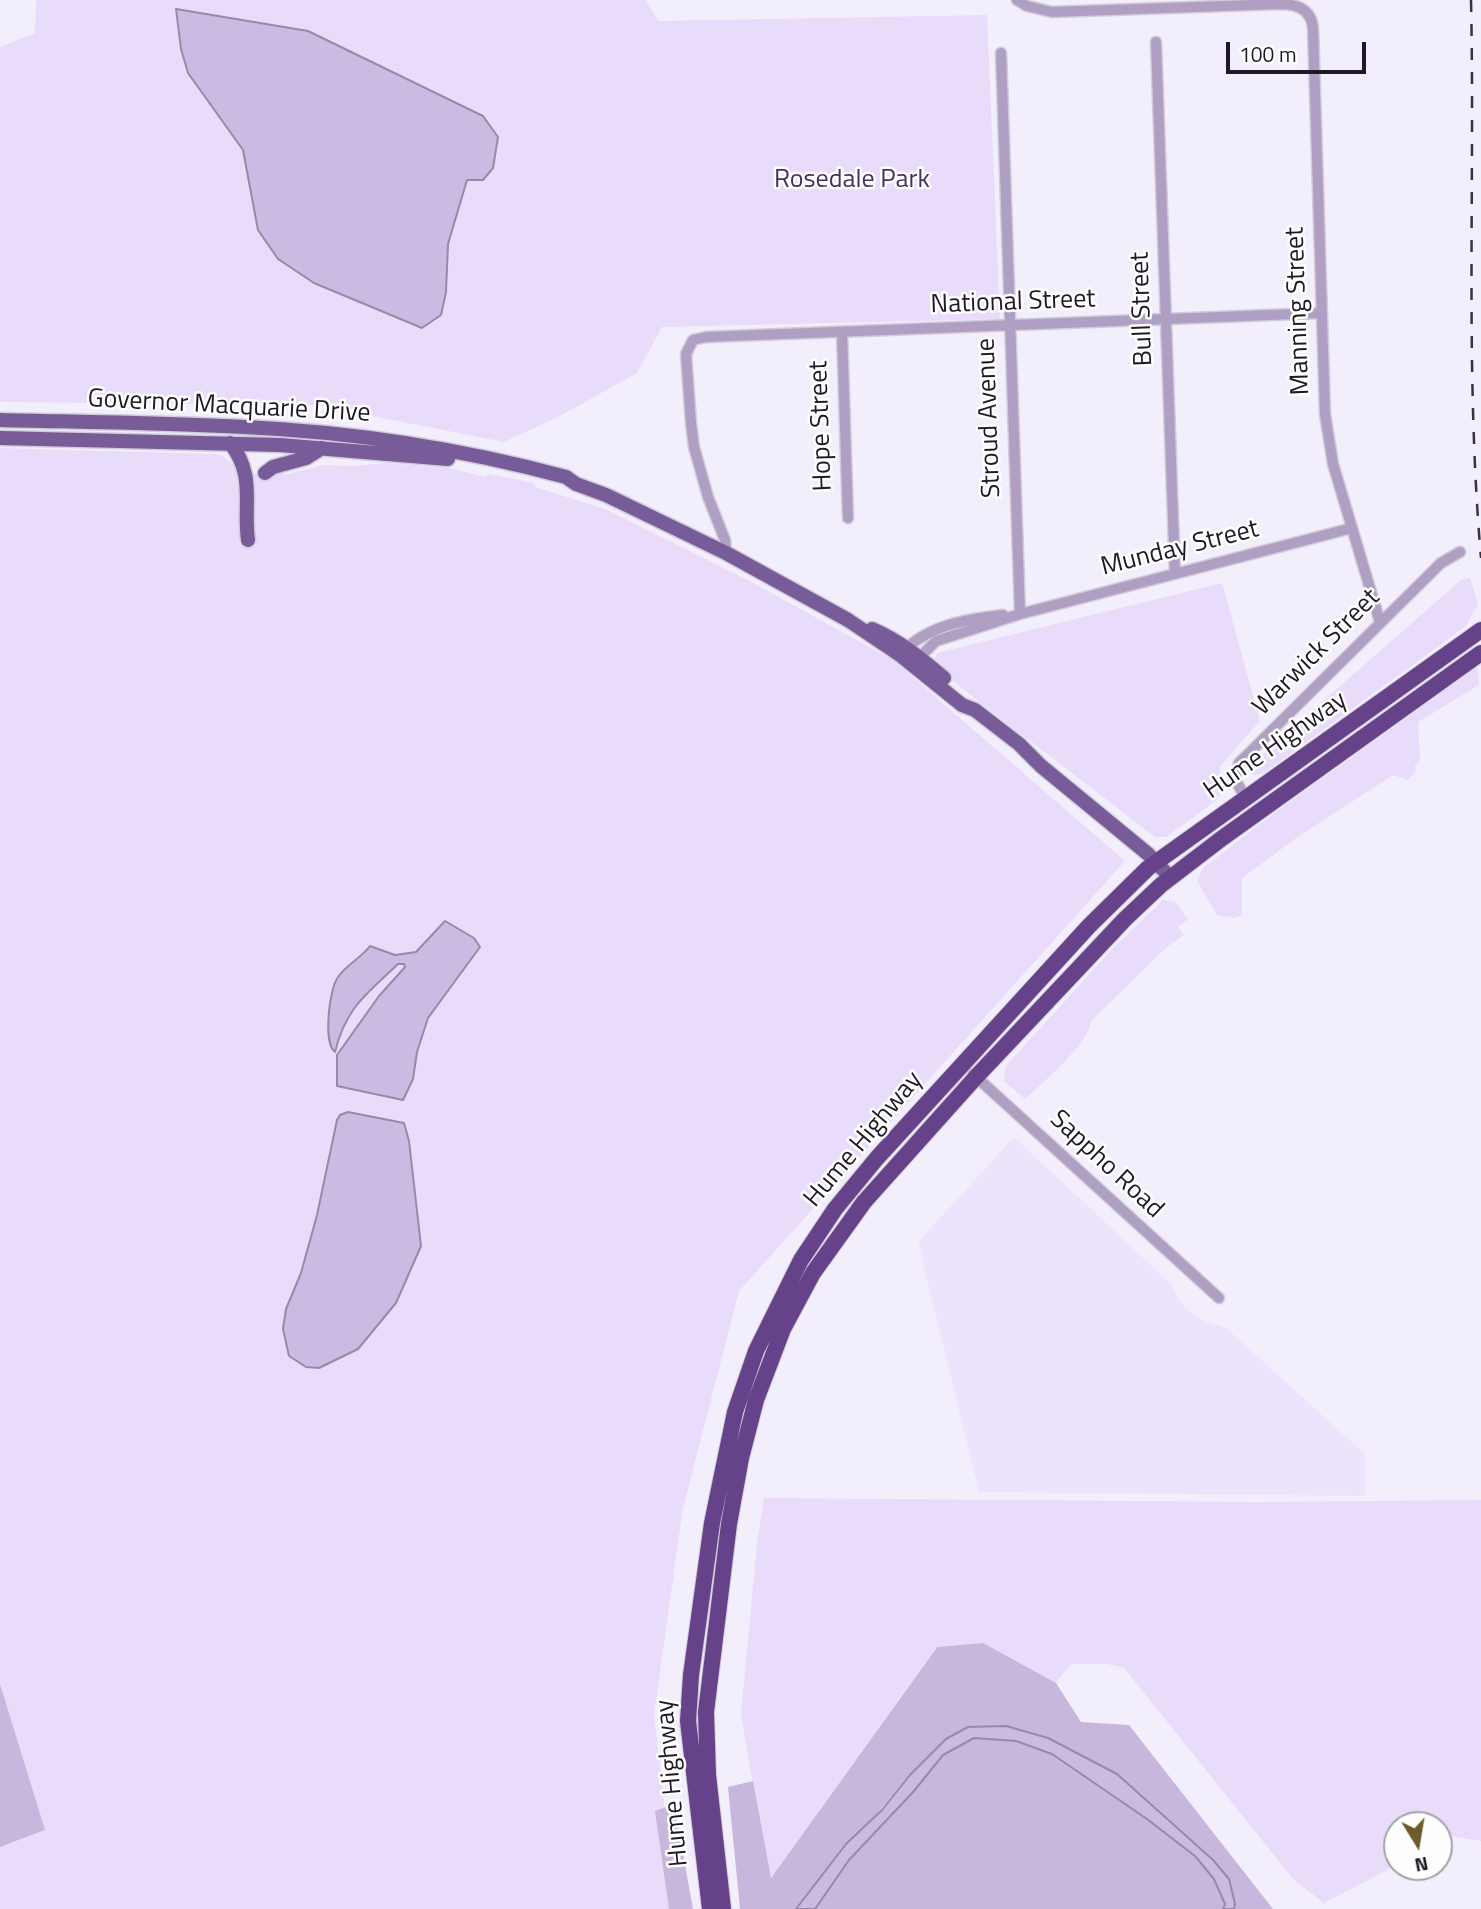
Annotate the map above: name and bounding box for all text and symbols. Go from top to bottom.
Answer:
scale bar [1229,28,1369,72]
text: 100 m [1239,38,1296,70]
park label: Rosedale Park [774,165,930,197]
street label: Manning Street [1280,226,1318,396]
street label: Bull Street [1125,251,1161,367]
street label: National Street [930,285,1096,321]
street label: Stroud Avenue [972,337,1008,499]
street label: Hope Street [804,360,840,492]
street label: Governor Macquarie Drive [87,384,371,430]
street label: Munday Street [1098,514,1262,584]
street label: Warwick Street [1247,583,1387,723]
street label: Hume Highway [1198,685,1354,807]
street label: Hume Highway [798,1066,930,1214]
street label: Sappho Road [1043,1104,1169,1226]
street label: Hume Highway [650,1698,696,1868]
north arrow [1383,1811,1453,1881]
text: N [1412,1850,1431,1881]

